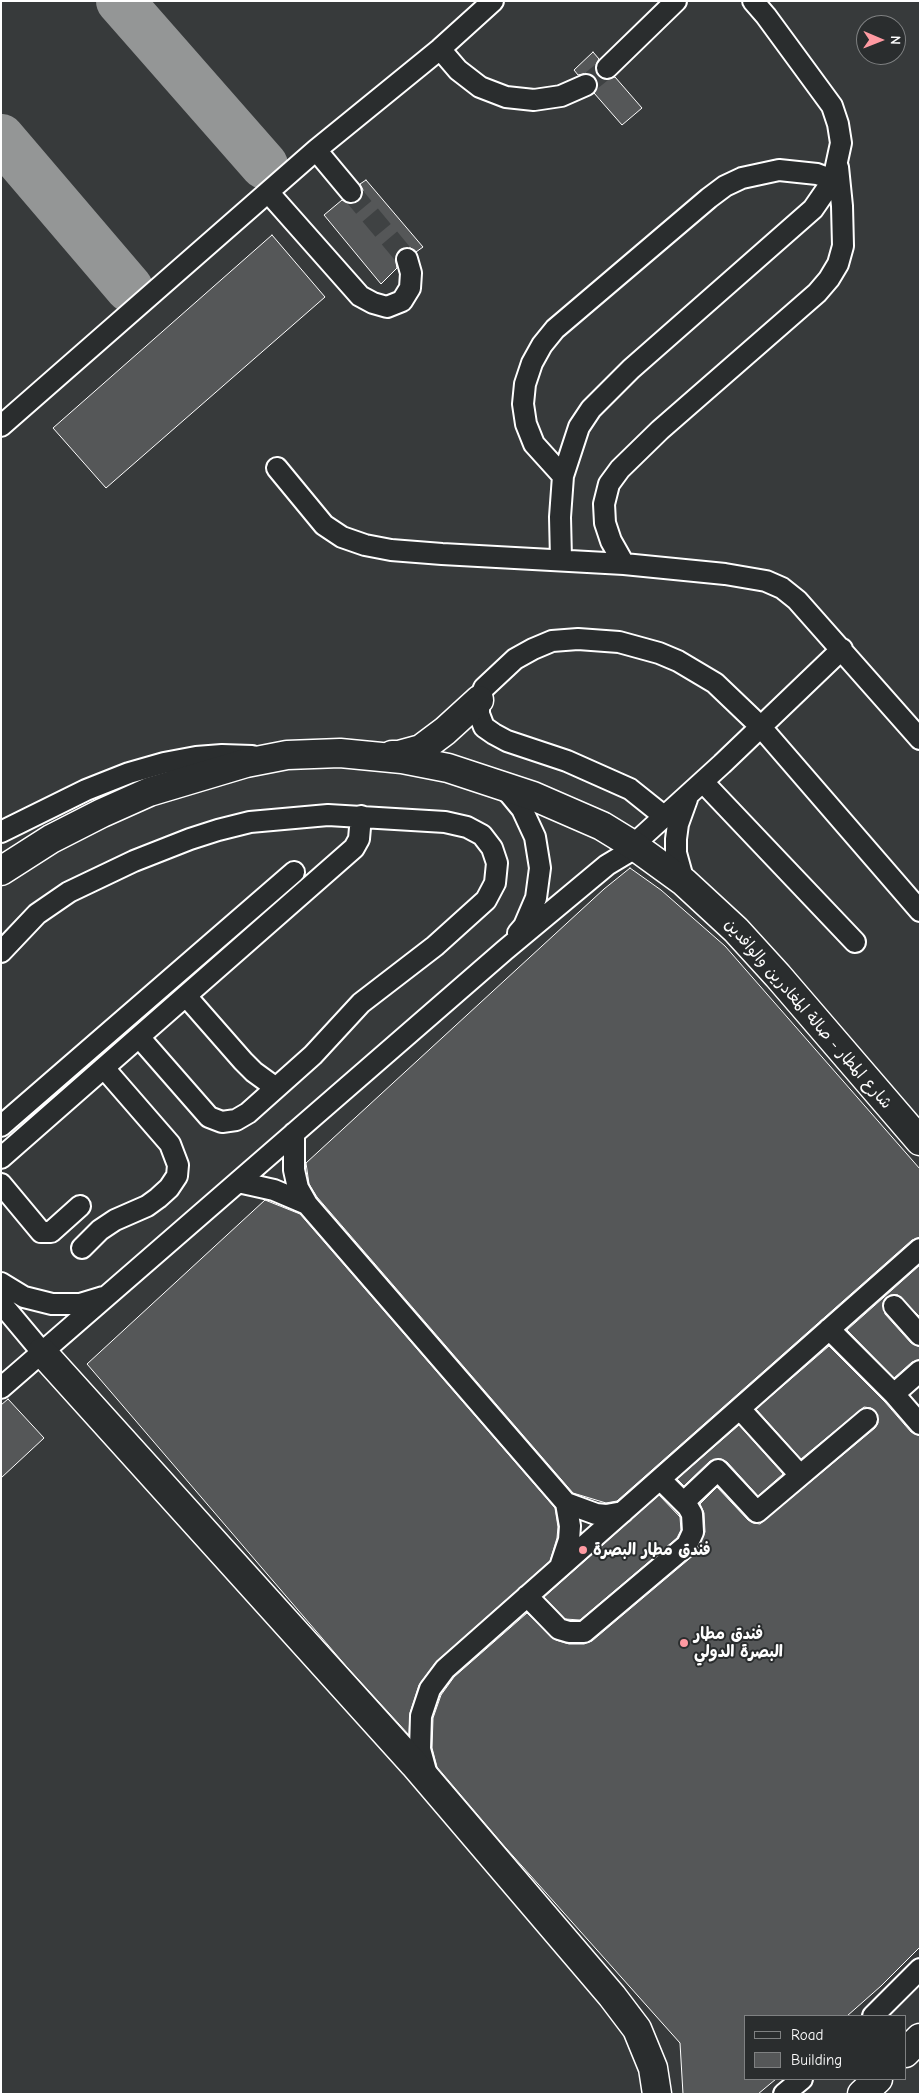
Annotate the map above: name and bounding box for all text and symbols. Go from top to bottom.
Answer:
north arrow [856,15,906,65]
text: N [887,36,904,45]
street label: شارع المطار - صالة المغادرين والوافدين [720,915,896,1113]
place label: فندق مطار البصرة [593,1540,711,1560]
marker: فندق مطار البصرة [577,1544,589,1556]
place label: فندق مطار البصرة الدولي [694,1624,783,1662]
marker: فندق مطار البصرة الدولي [678,1637,690,1649]
legend [744,2015,906,2080]
text: Road [791,2026,823,2044]
text: Building [791,2051,842,2069]

